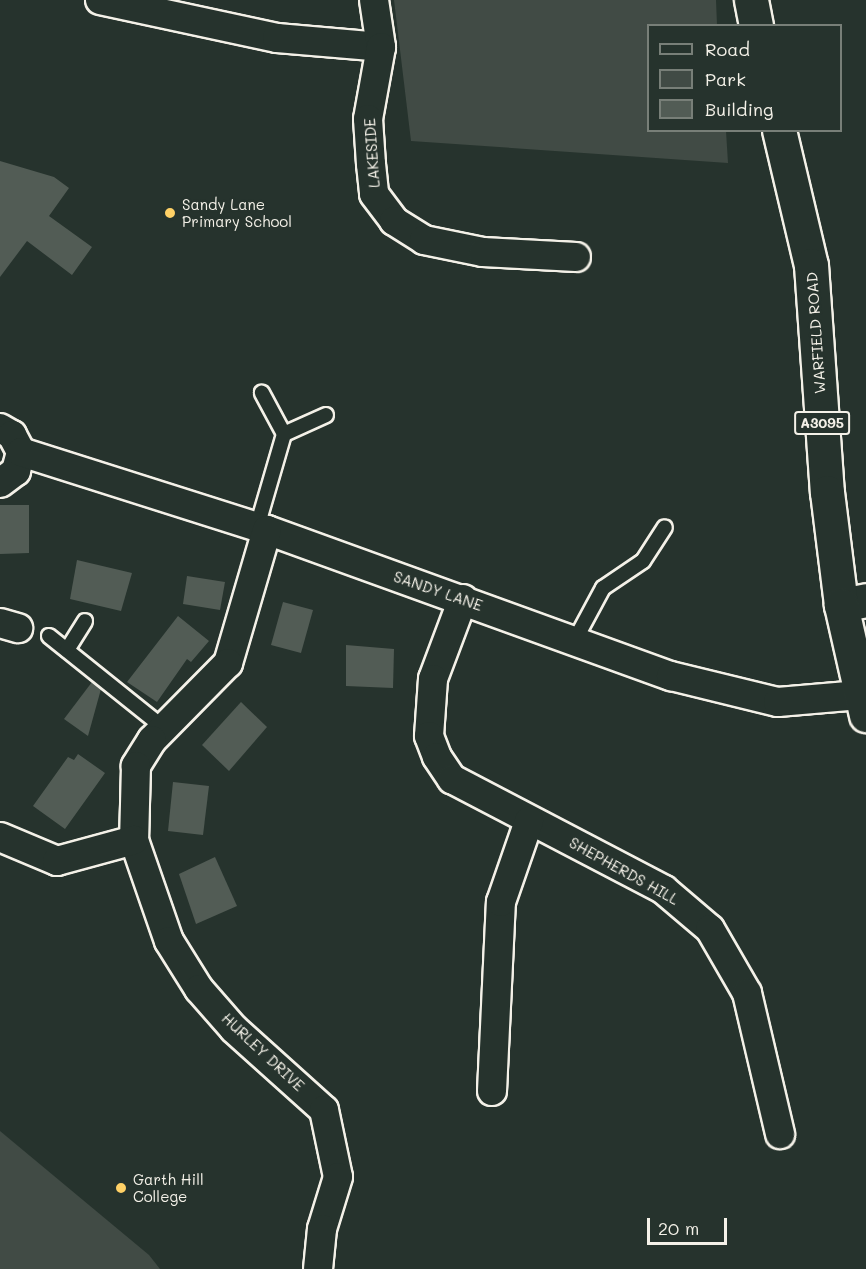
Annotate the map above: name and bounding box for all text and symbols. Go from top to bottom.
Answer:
legend [647,24,842,132]
text: Road [705,37,750,61]
text: Park [705,67,746,91]
text: Building [705,97,773,121]
street label: LAKESIDE [361,118,383,188]
place label: Sandy Lane Primary School [182,195,292,230]
marker: Sandy Lane Primary School [163,206,177,220]
street label: WARFIELD ROAD [803,272,829,394]
road number: A3095 [794,412,850,434]
street label: SANDY LANE [391,567,485,615]
street label: SHEPHERDS HILL [566,833,682,909]
street label: HURLEY DRIVE [218,1009,308,1095]
place label: Garth Hill College [133,1170,204,1205]
marker: Garth Hill College [114,1181,128,1195]
scale bar [650,1206,730,1244]
text: 20 m [658,1216,699,1240]

